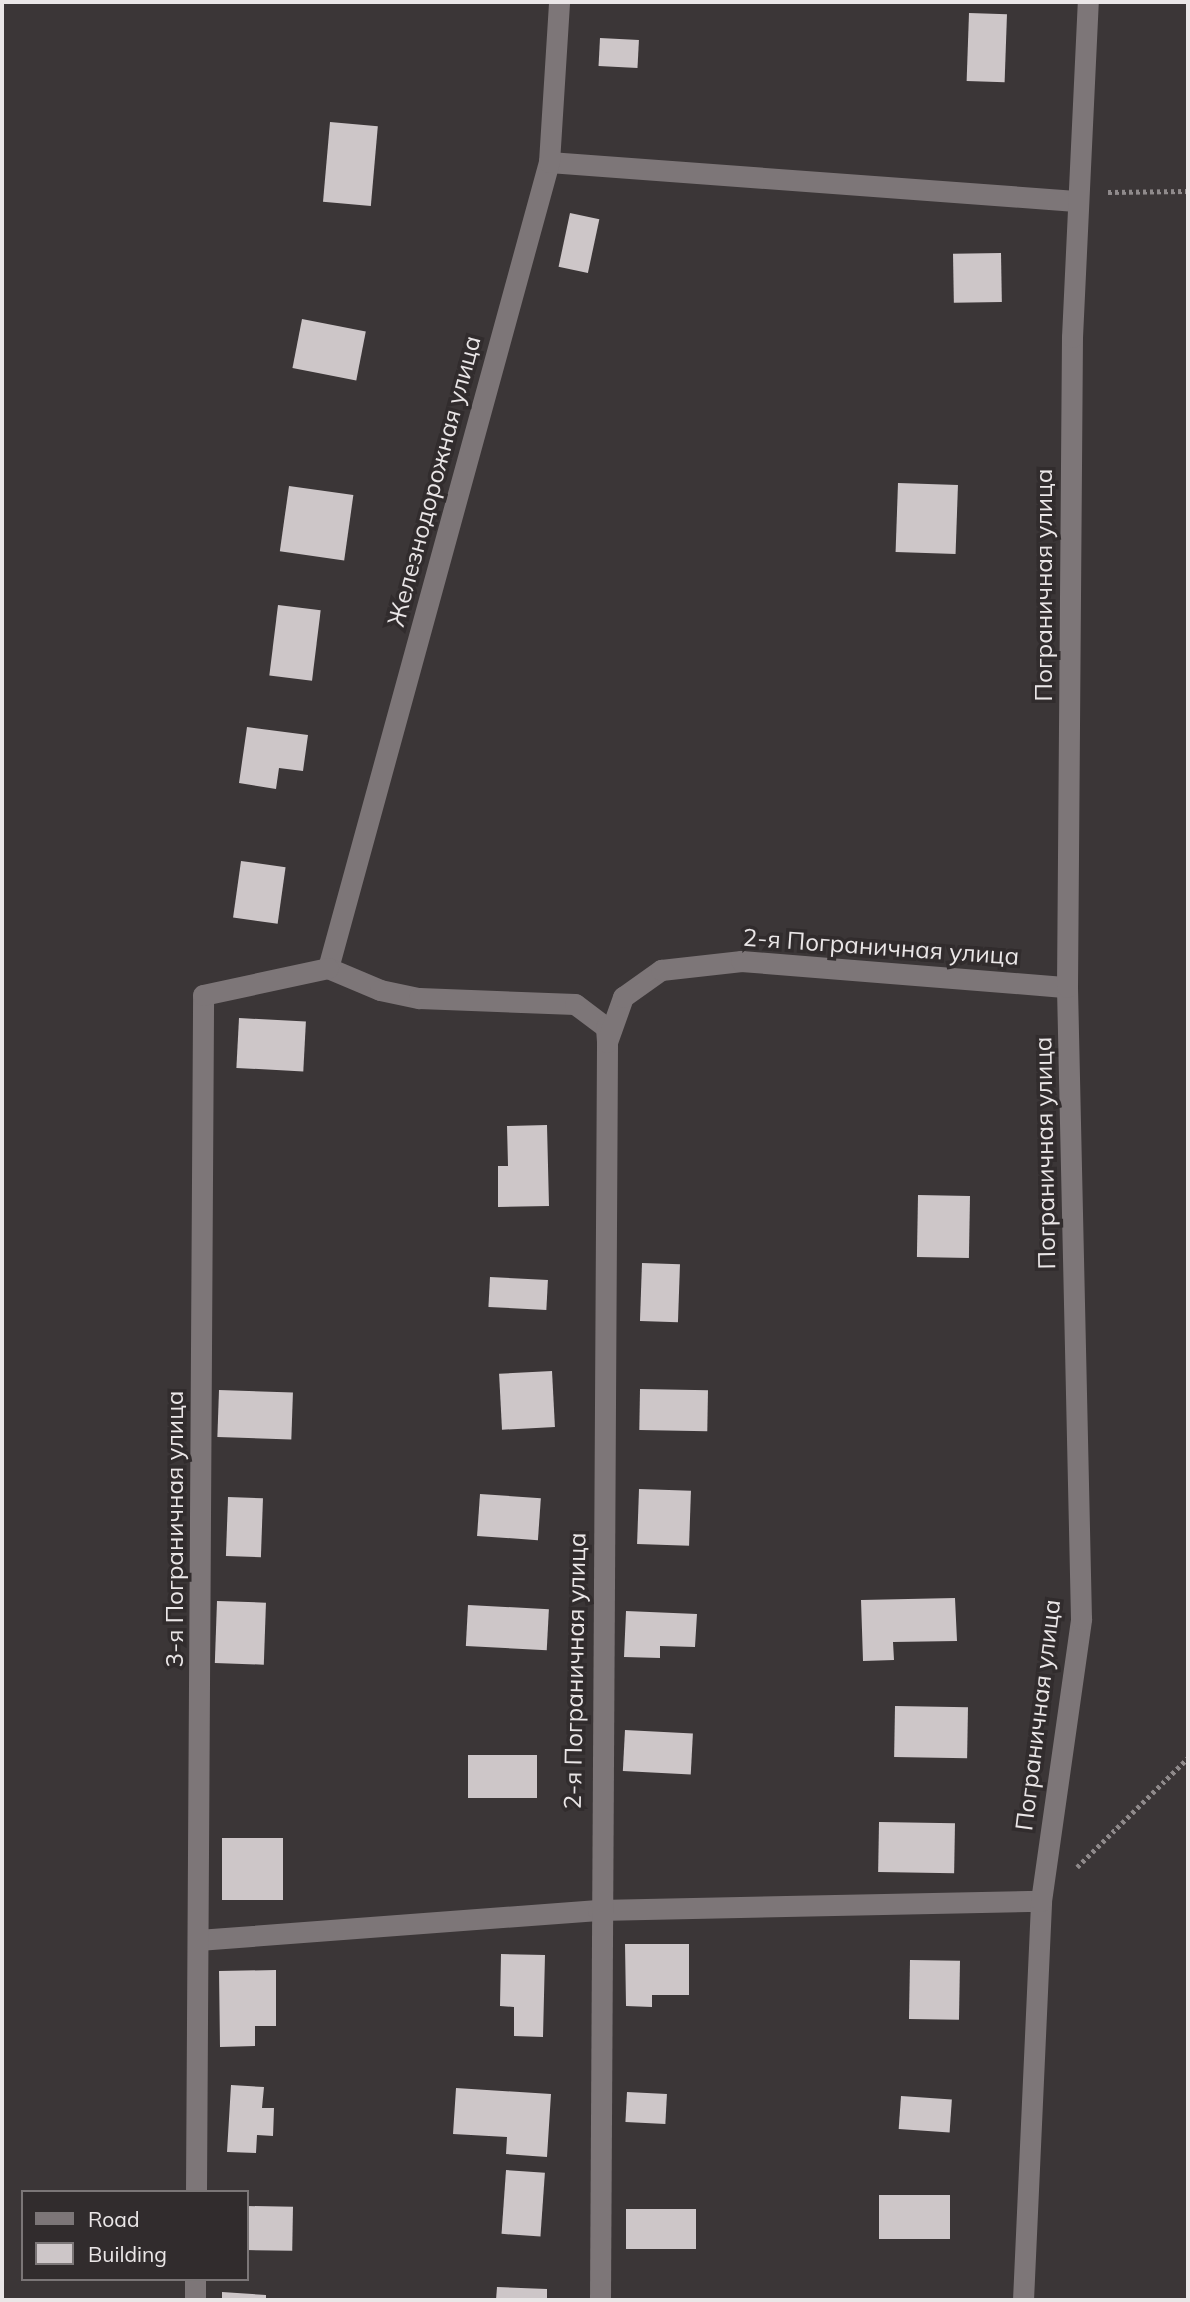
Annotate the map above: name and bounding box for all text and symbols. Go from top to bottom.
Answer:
street label: Железнодорожная улица [381,332,487,630]
street label: Пограничная улица [1030,469,1058,701]
street label: 2-я Пограничная улица [742,923,1020,971]
street label: Пограничная улица [1029,1036,1061,1270]
street label: 3-я Пограничная улица [161,1391,189,1667]
street label: 2-я Пограничная улица [558,1532,592,1810]
street label: Пограничная улица [1010,1598,1066,1832]
legend [21,2190,248,2281]
text: Road [88,2206,139,2232]
text: Building [88,2241,167,2267]

